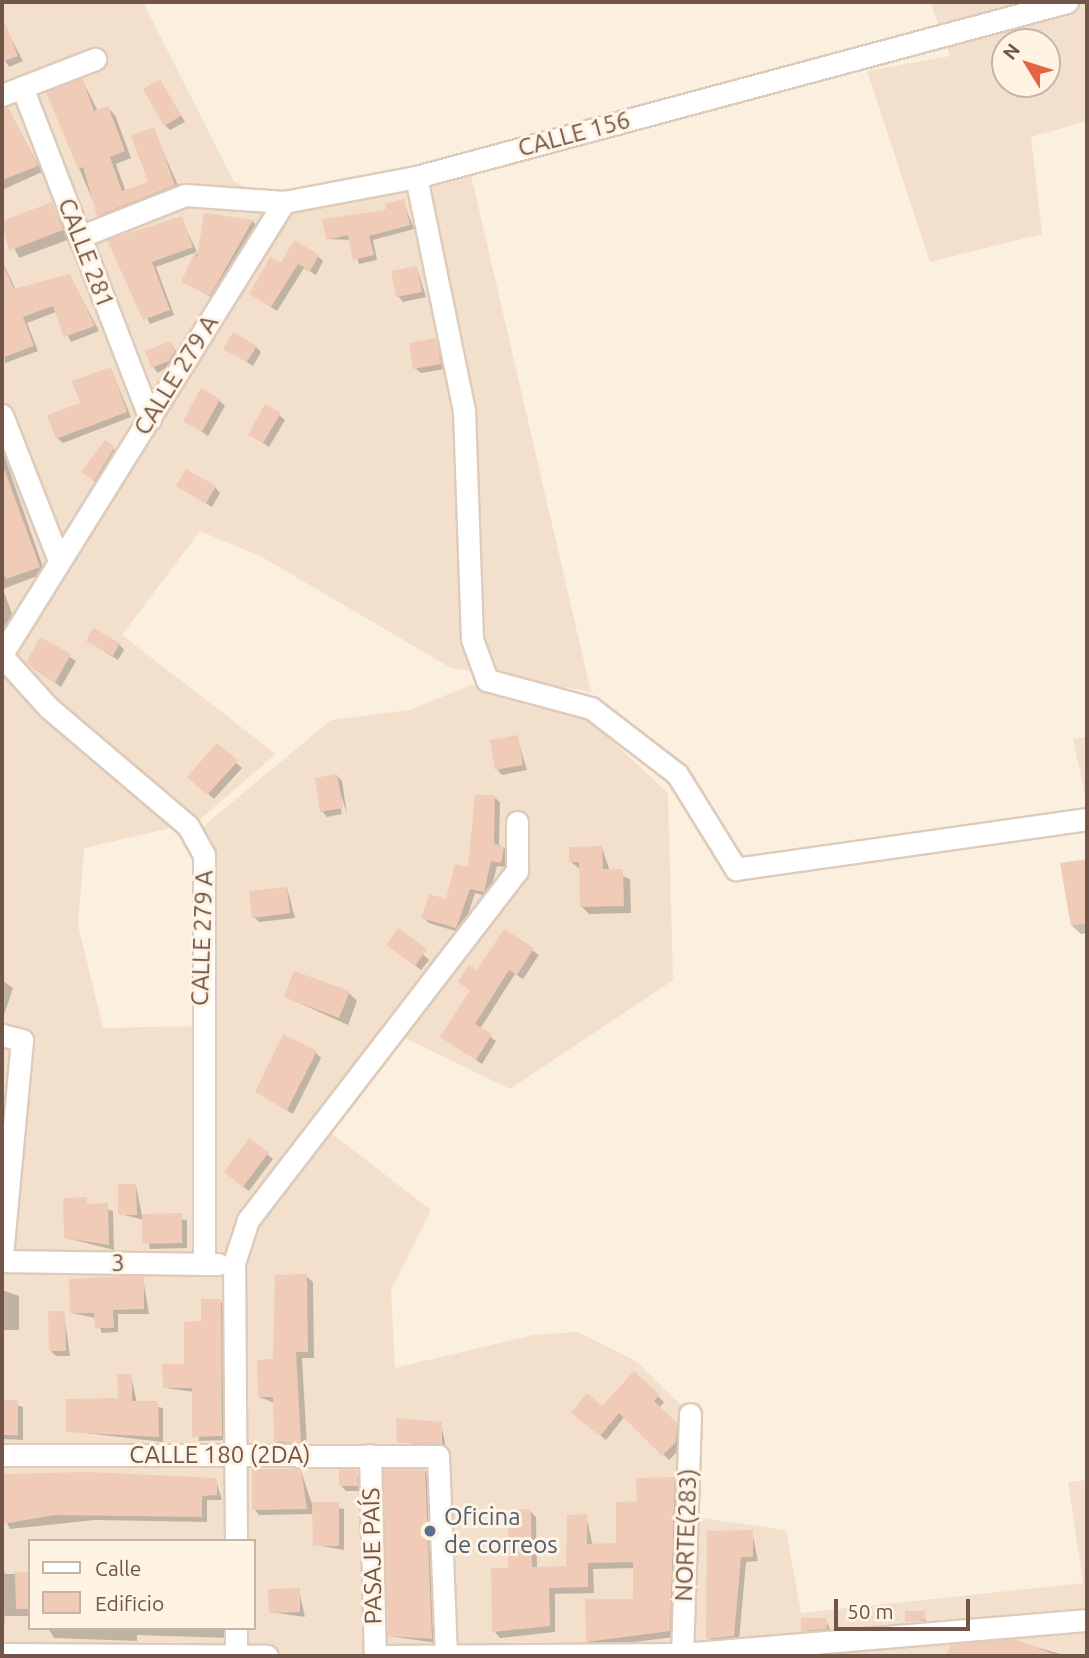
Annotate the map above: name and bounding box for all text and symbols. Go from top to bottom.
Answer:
north arrow [991,28,1061,98]
text: N [998,39,1024,64]
street label: CALLE 156 [515,105,633,163]
street label: CALLE 281 [52,194,120,312]
street label: CALLE 279 A [128,310,224,440]
street label: CALLE 279 A [185,870,219,1006]
street label: 3 [111,1248,125,1278]
street label: CALLE 180 (2DA) [129,1441,311,1469]
street label: NORTE(283) [669,1468,703,1602]
street label: PASAJE PAÍS [356,1487,388,1625]
place label: Oficina de correos [444,1503,558,1559]
marker: Oficina de correos [422,1523,438,1539]
legend [28,1539,256,1630]
text: Calle [95,1556,141,1580]
scale bar [837,1584,974,1628]
text: Edificio [95,1591,164,1615]
text: 50 m [847,1599,894,1623]

